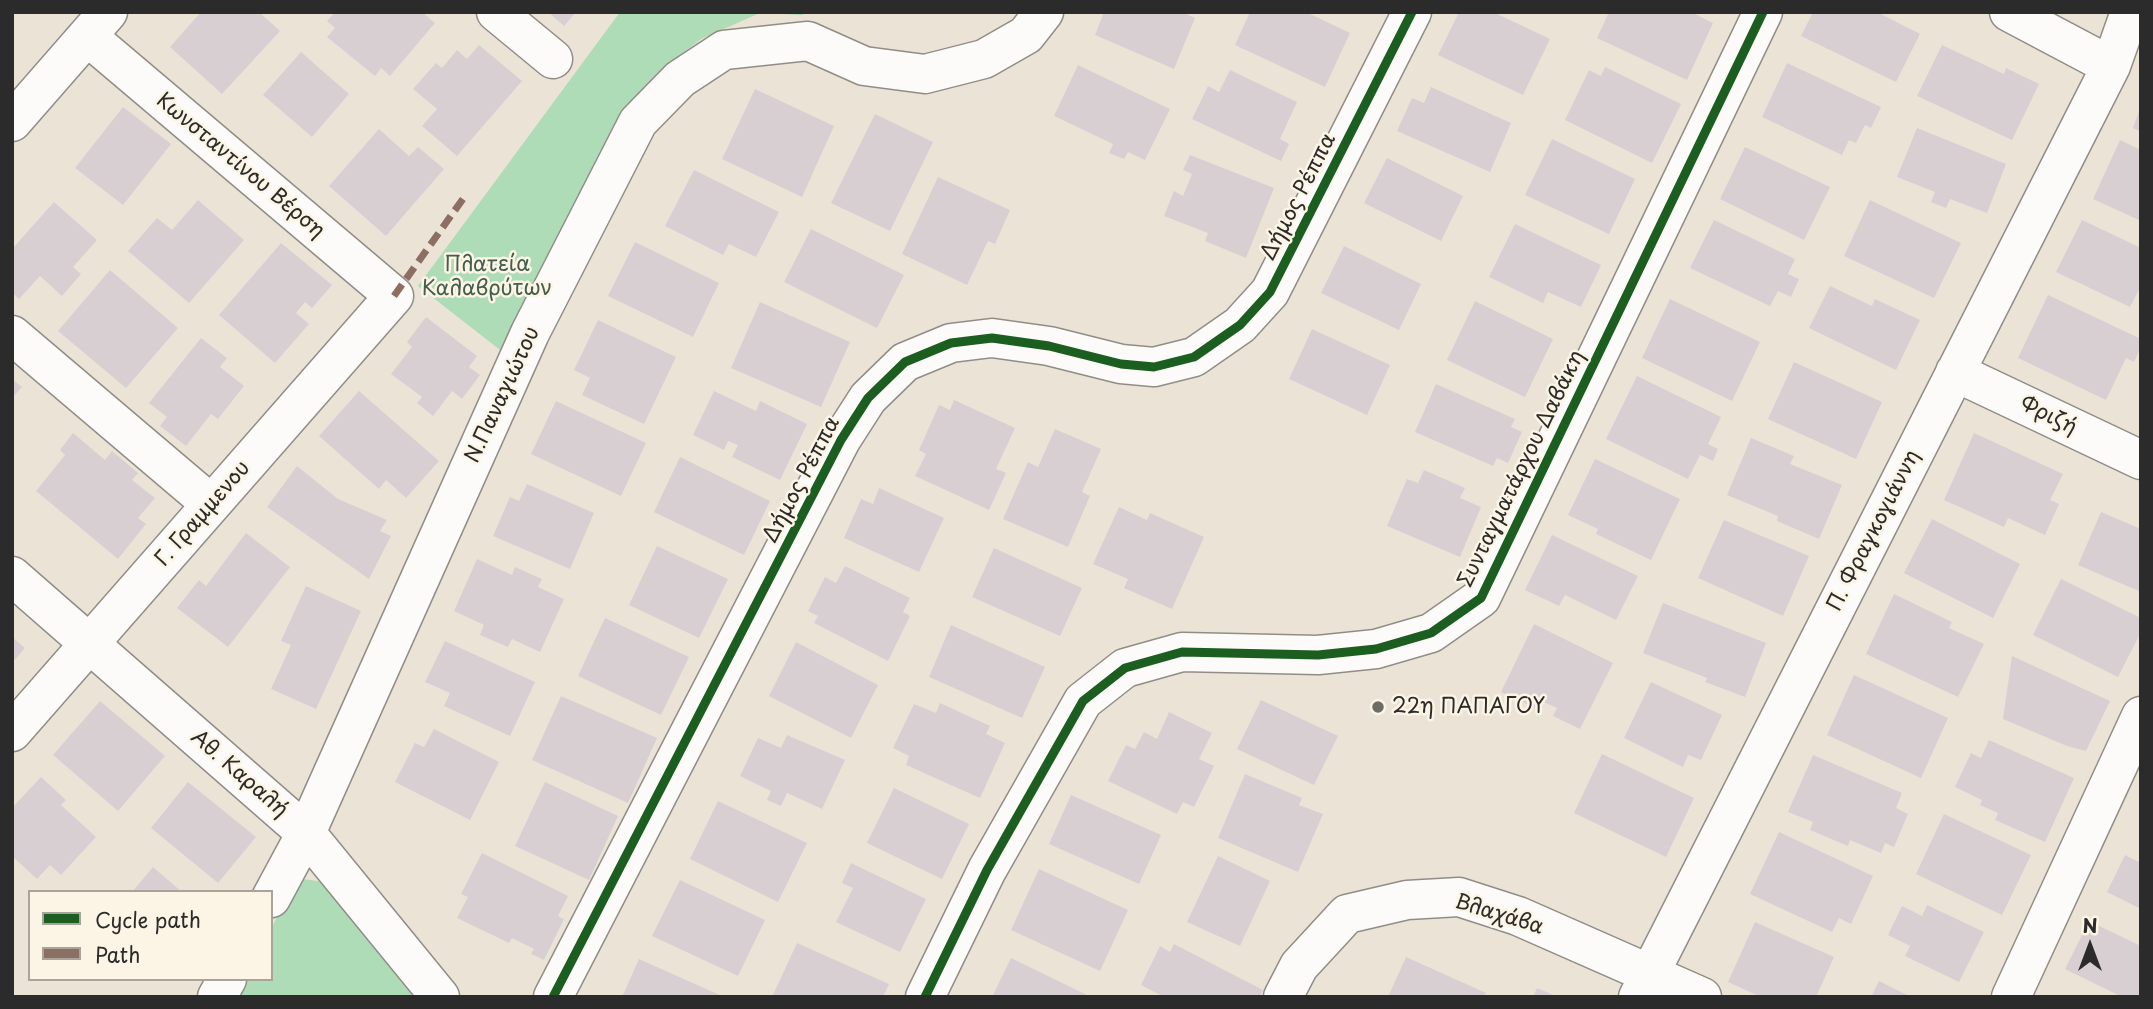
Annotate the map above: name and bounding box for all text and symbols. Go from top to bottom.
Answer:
street label: Κωνσταντίνου Βέρση [151,88,329,244]
street label: Δήμος Ρέππα [1256,129,1342,265]
park label: Πλατεία Καλαβρύτων [422,252,552,302]
street label: Ν.Παναγιώτου [460,323,546,467]
street label: Συνταγματάρχου Δαβάκη [1454,346,1590,592]
street label: Φριζή [2015,391,2081,441]
street label: Δήμος Ρέππα [758,413,846,547]
street label: Π. Φραγκογιάννη [1822,446,1926,616]
street label: Γ. Γραμμενου [150,456,256,572]
place label: 22η ΠΑΠΑΓΟΥ [1392,694,1545,720]
marker: 22η ΠΑΠΑΓΟΥ [1370,699,1386,715]
street label: Αθ. Καραλή [185,725,293,823]
legend [28,890,273,981]
street label: Βλαχάβα [1452,890,1546,940]
text: Cycle path [95,903,201,935]
north arrow [2055,911,2125,981]
text: N [2082,911,2098,939]
text: Path [95,938,140,970]

